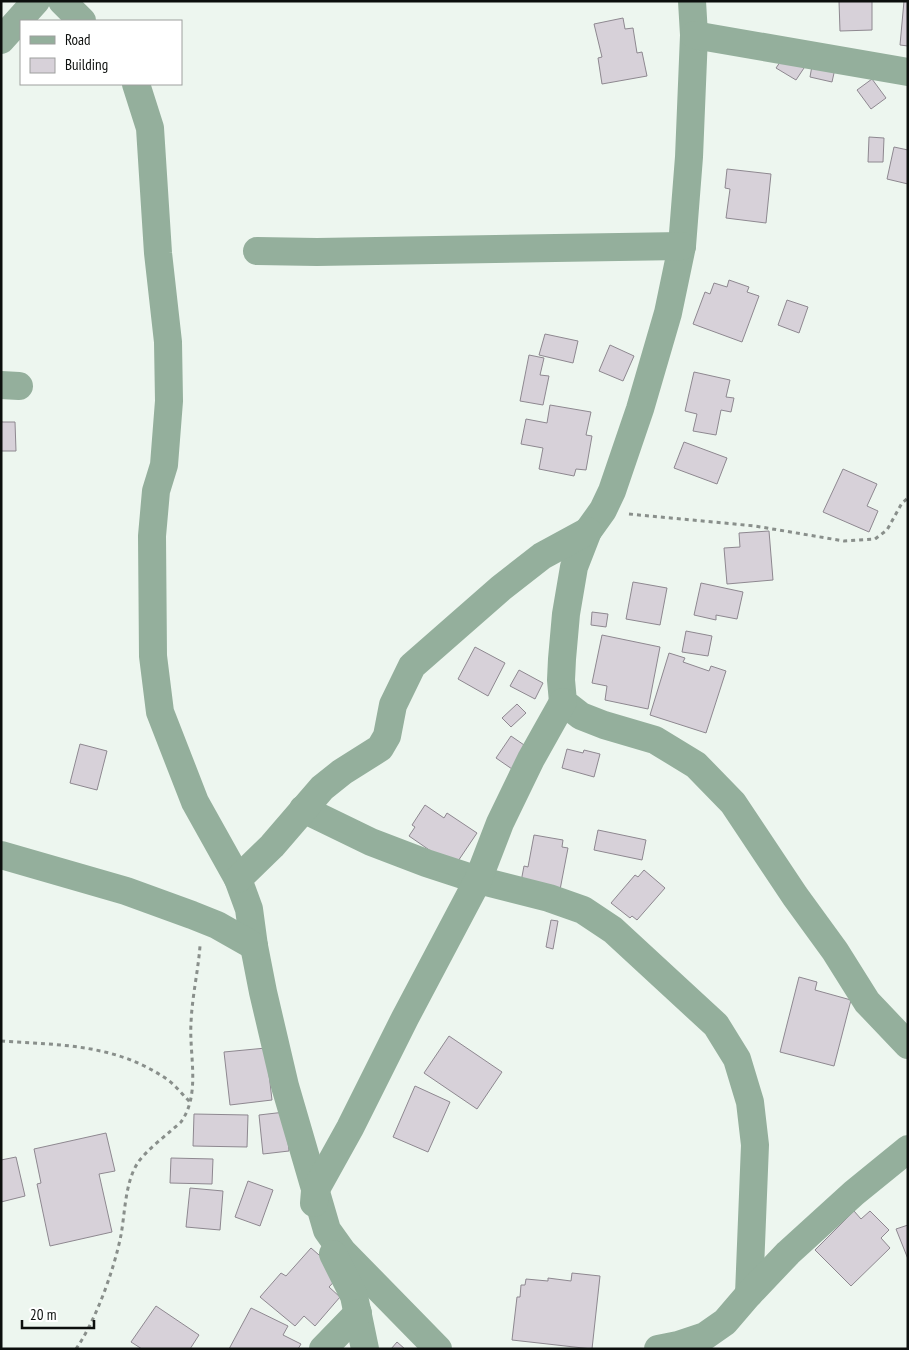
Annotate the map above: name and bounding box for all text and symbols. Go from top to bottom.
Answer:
legend [20,20,182,85]
text: Road [65,30,91,49]
text: Building [65,55,108,74]
scale bar [22,1298,95,1330]
text: 20 m [30,1305,56,1324]

